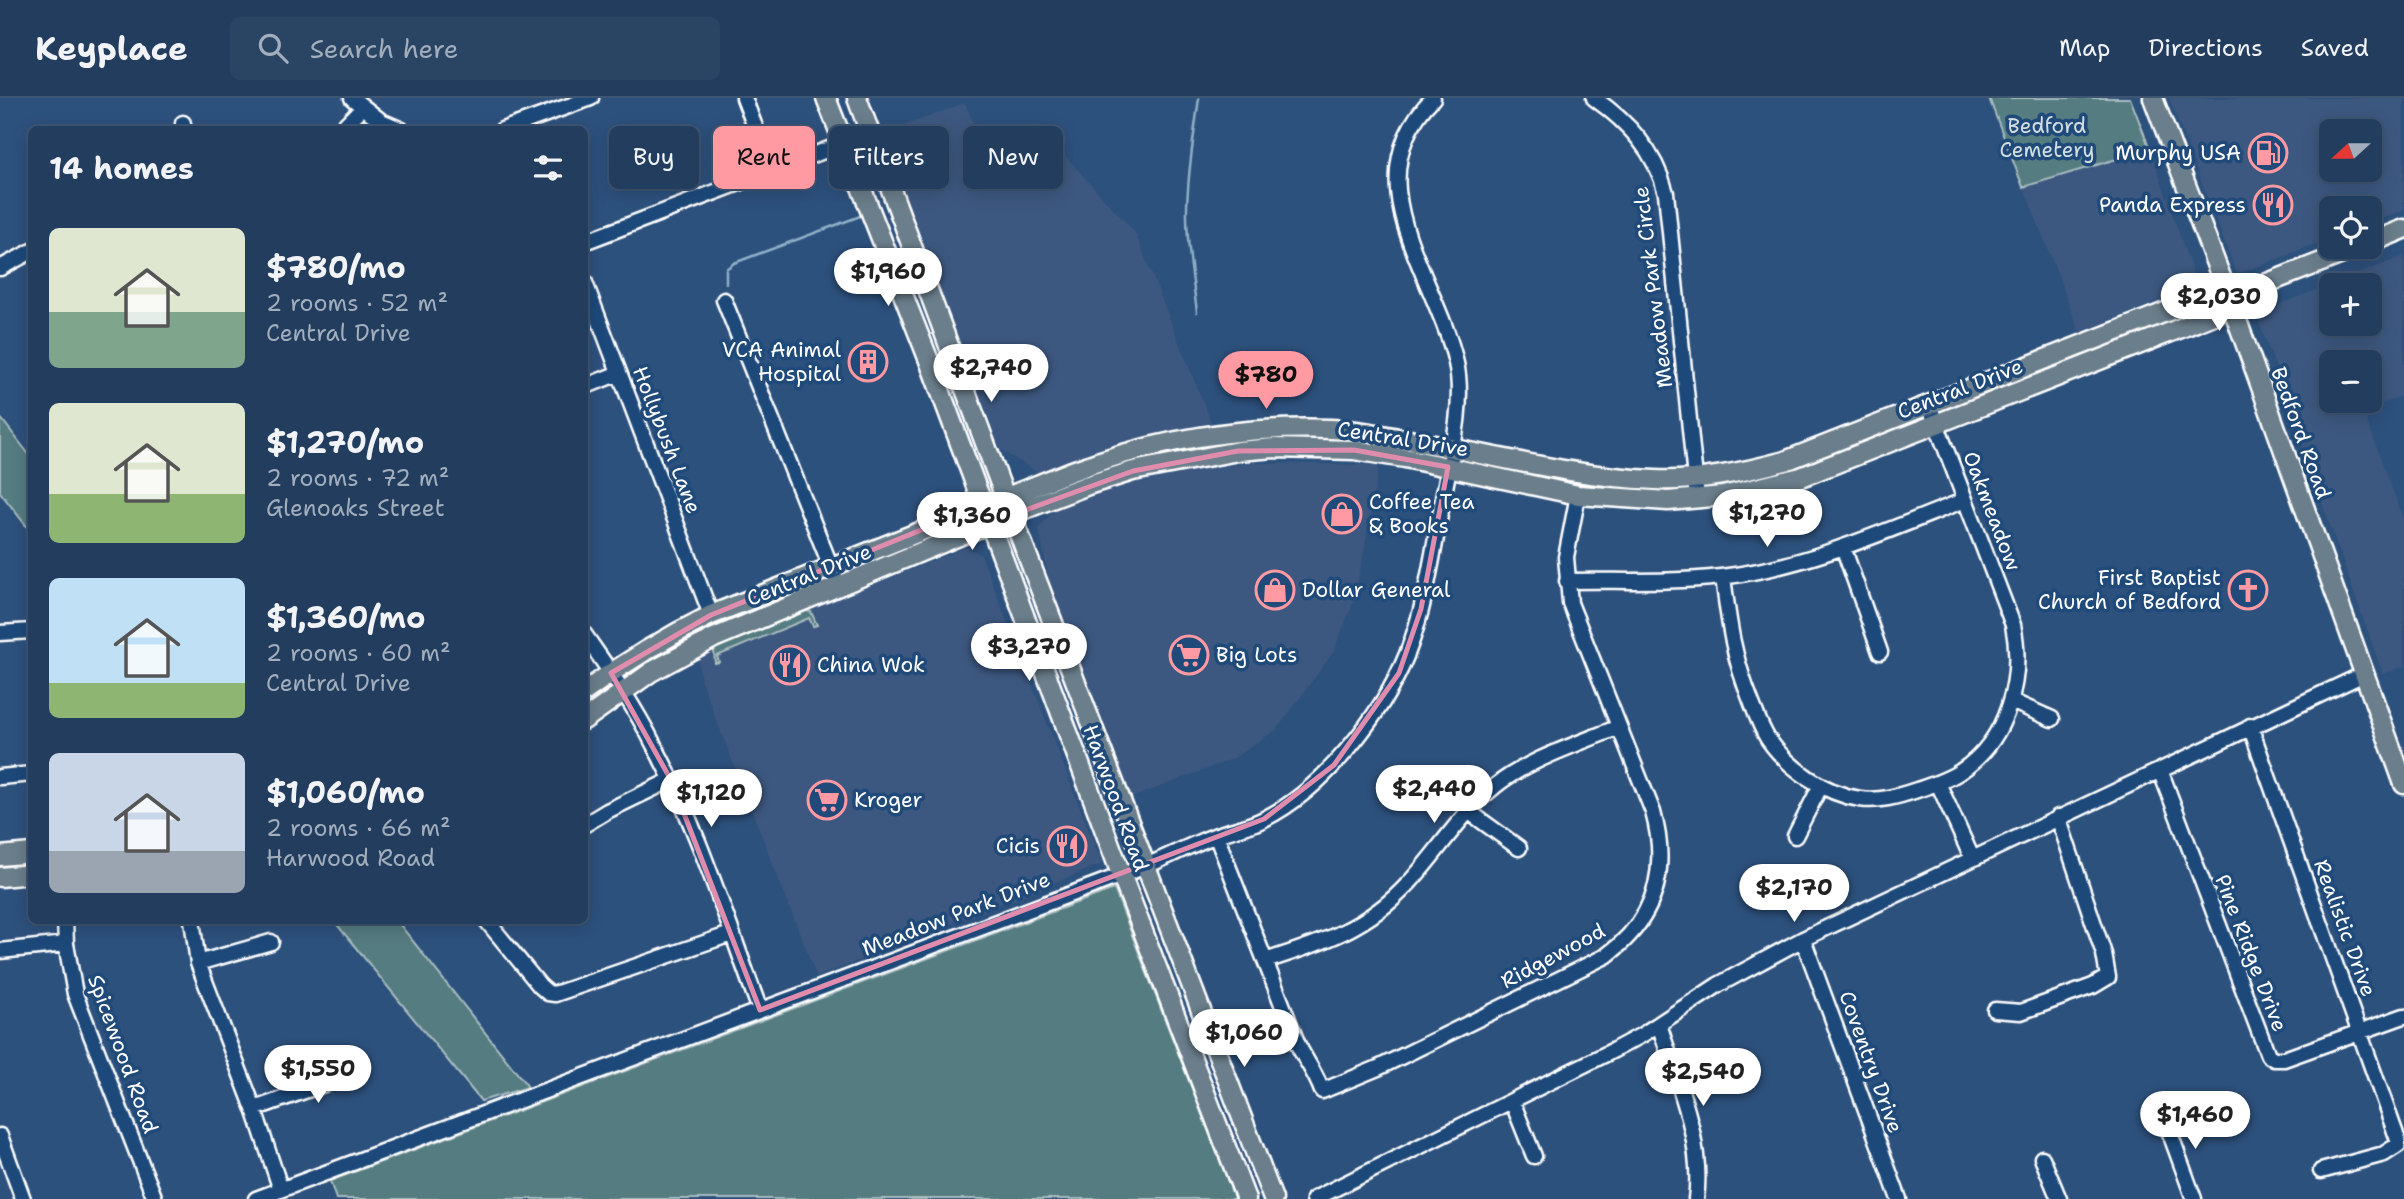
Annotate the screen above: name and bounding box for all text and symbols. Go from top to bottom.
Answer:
search box [230,17,720,80]
text: Keyplace [35,26,188,71]
icon: search [254,29,292,67]
text: Search here [310,31,458,66]
text: Map [2059,32,2110,64]
text: Directions [2148,32,2263,64]
text: Saved [2301,32,2369,64]
park label: Bedford Cemetery [1999,112,2095,164]
north arrow [2319,119,2382,182]
map controls [2319,119,2382,413]
chip: Buy [609,126,699,189]
chip: Rent [713,126,815,189]
chip: Filters [829,126,949,189]
chip: New [963,126,1063,189]
fuel station icon: Murphy USA [2247,132,2289,174]
place label: Murphy USA [2115,139,2241,167]
text: 14 homes [49,148,194,189]
icon: filters [529,149,567,187]
restaurant icon: Panda Express [2252,184,2294,226]
street label: Meadow Park Circle [1627,185,1679,389]
place label: Panda Express [2099,191,2246,219]
button: locate [2319,196,2382,259]
text: $780/mo [266,247,406,288]
pin: $1,960 [831,248,945,308]
icon: home [105,256,189,340]
text: $1,960 [850,256,926,286]
button: + [2319,273,2382,336]
pin: $2,030 [2162,274,2276,333]
text: $2,030 [2177,281,2261,311]
text: 2 rooms · 52 m² [266,288,448,318]
text: Central Drive [266,318,411,348]
place label: VCA Animal Hospital [722,336,842,388]
building icon: VCA Animal Hospital [847,341,889,383]
pin: $2,740 [934,344,1048,404]
button: − [2319,350,2382,413]
text: $2,740 [949,352,1033,382]
pin: $780 [1225,352,1307,411]
street label: Central Drive [1893,352,2027,426]
text: $780 [1234,359,1298,389]
street label: Hollybush Lane [626,362,708,518]
street label: Bedford Road [2264,363,2338,503]
street label: Central Drive [1335,415,1471,463]
text: $1,270/mo [266,422,424,463]
icon: home [105,431,189,515]
street label: Oakmeadow [1956,447,2028,575]
text: 2 rooms · 72 m² [266,463,449,493]
place label: Coffee Tea & Books [1369,488,1475,540]
pin: $1,270 [1710,490,1824,549]
pin: $1,360 [915,492,1029,552]
text: Glenoaks Street [266,493,445,523]
shop icon: Coffee Tea & Books [1321,493,1363,535]
text: $1,270 [1728,497,1806,527]
text: $1,360 [933,500,1011,530]
street label: Central Drive [742,537,876,613]
place label: First Baptist Church of Bedford [2038,564,2221,616]
shop icon: Dollar General [1254,569,1296,611]
church icon: First Baptist Church of Bedford [2227,569,2269,611]
place label: Dollar General [1302,576,1451,604]
text: $1,360/mo [266,597,426,638]
icon: home [105,606,189,690]
pin: $3,270 [972,624,1086,683]
text: $3,270 [987,631,1071,661]
supermarket icon: Big Lots [1168,634,1210,676]
text: 2 rooms · 60 m² [266,638,451,668]
place label: Big Lots [1216,641,1297,669]
restaurant icon: China Wok [769,644,811,686]
place label: China Wok [817,651,925,679]
text: Central Drive [266,668,411,698]
street label: Harwood Road [1076,721,1156,875]
pin: $2,440 [1377,766,1491,825]
pin: $1,120 [654,770,768,829]
text: $1,060/mo [266,772,425,813]
text: $2,440 [1392,773,1476,803]
text: $1,120 [676,777,746,807]
supermarket icon: Kroger [806,779,848,821]
icon: home [105,781,189,865]
place label: Kroger [854,786,922,814]
text: 2 rooms · 66 m² [266,813,451,843]
restaurant icon: Cicis [1046,825,1088,867]
place label: Cicis [996,832,1040,860]
text: Harwood Road [266,843,435,873]
street label: Realistic Drive [2307,856,2383,1000]
pin: $2,170 [1737,864,1851,924]
street label: Meadow Park Drive [858,865,1054,963]
street label: Pine Ridge Drive [2208,870,2294,1036]
text: $2,170 [1755,872,1833,902]
street label: Ridgewood [1496,917,1610,995]
street label: Spicewood Road [81,971,165,1137]
street label: Coventry Drive [1832,987,1910,1137]
pin: $1,060 [1187,1010,1301,1069]
text: $1,060 [1205,1017,1283,1047]
pin: $1,550 [261,1046,375,1105]
pin: $2,540 [1646,1048,1760,1108]
text: $1,550 [280,1053,356,1083]
text: $2,540 [1661,1056,1745,1086]
pin: $1,460 [2138,1091,2252,1151]
text: $1,460 [2156,1099,2234,1129]

